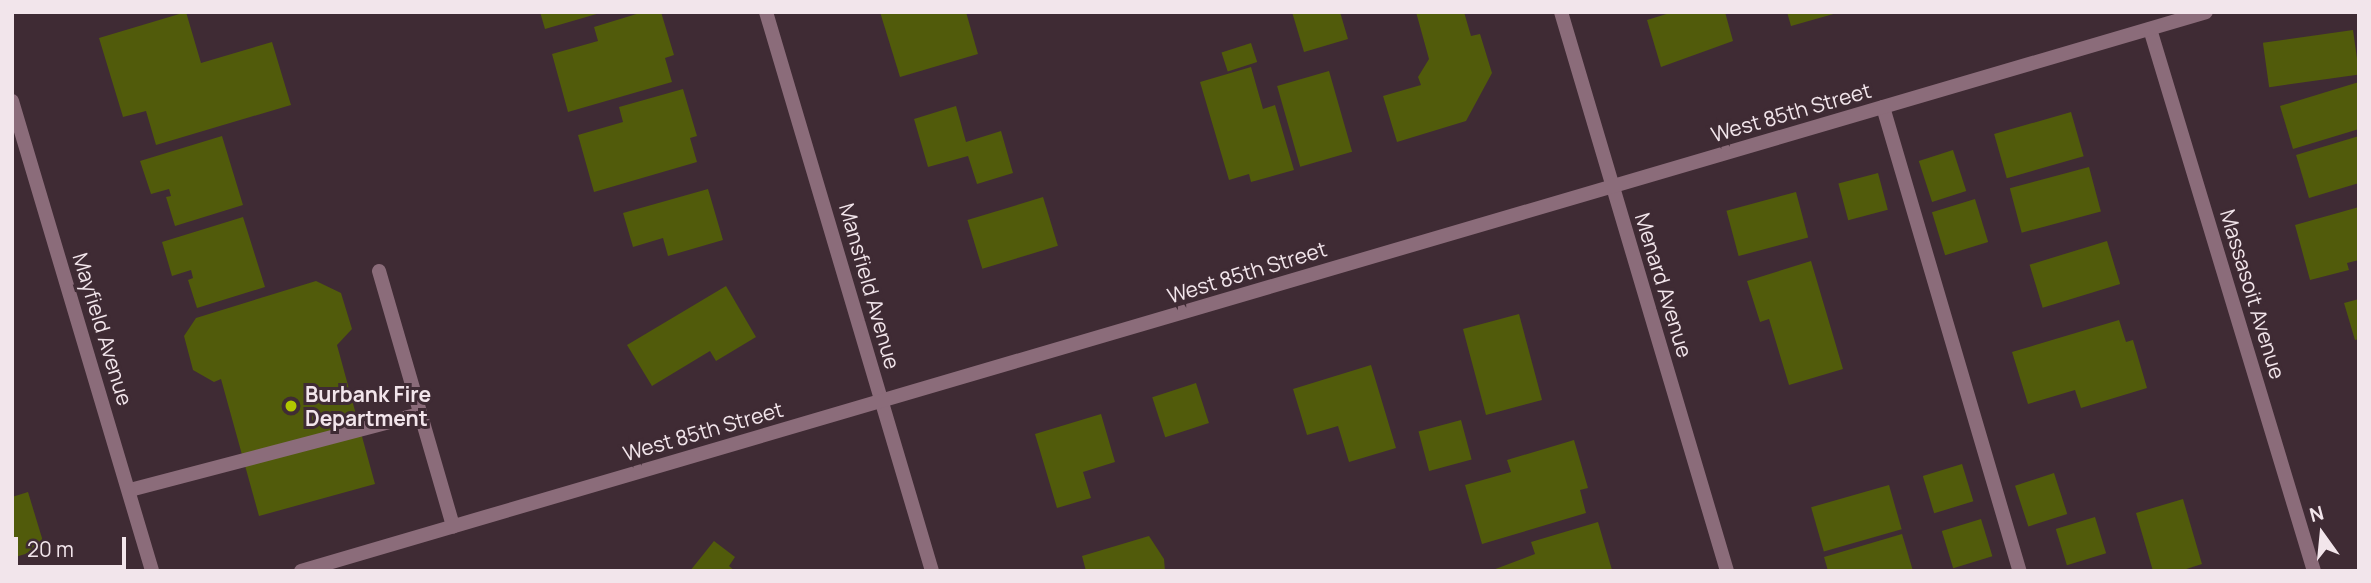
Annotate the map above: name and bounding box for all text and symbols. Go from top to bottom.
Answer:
street label: West 85th Street [1708,77,1874,147]
street label: Mansfield Avenue [834,200,906,372]
street label: Massasoit Avenue [2215,206,2291,382]
street label: Menard Avenue [1630,210,1698,360]
street label: West 85th Street [1164,236,1330,308]
street label: Mayfield Avenue [68,250,138,408]
place label: Burbank Fire Department [305,381,431,431]
street label: West 85th Street [620,396,786,466]
marker: Burbank Fire Department [283,398,299,414]
north arrow [2287,499,2357,569]
text: N [2307,499,2327,528]
scale bar [18,524,130,568]
text: 20 m [27,535,74,563]

